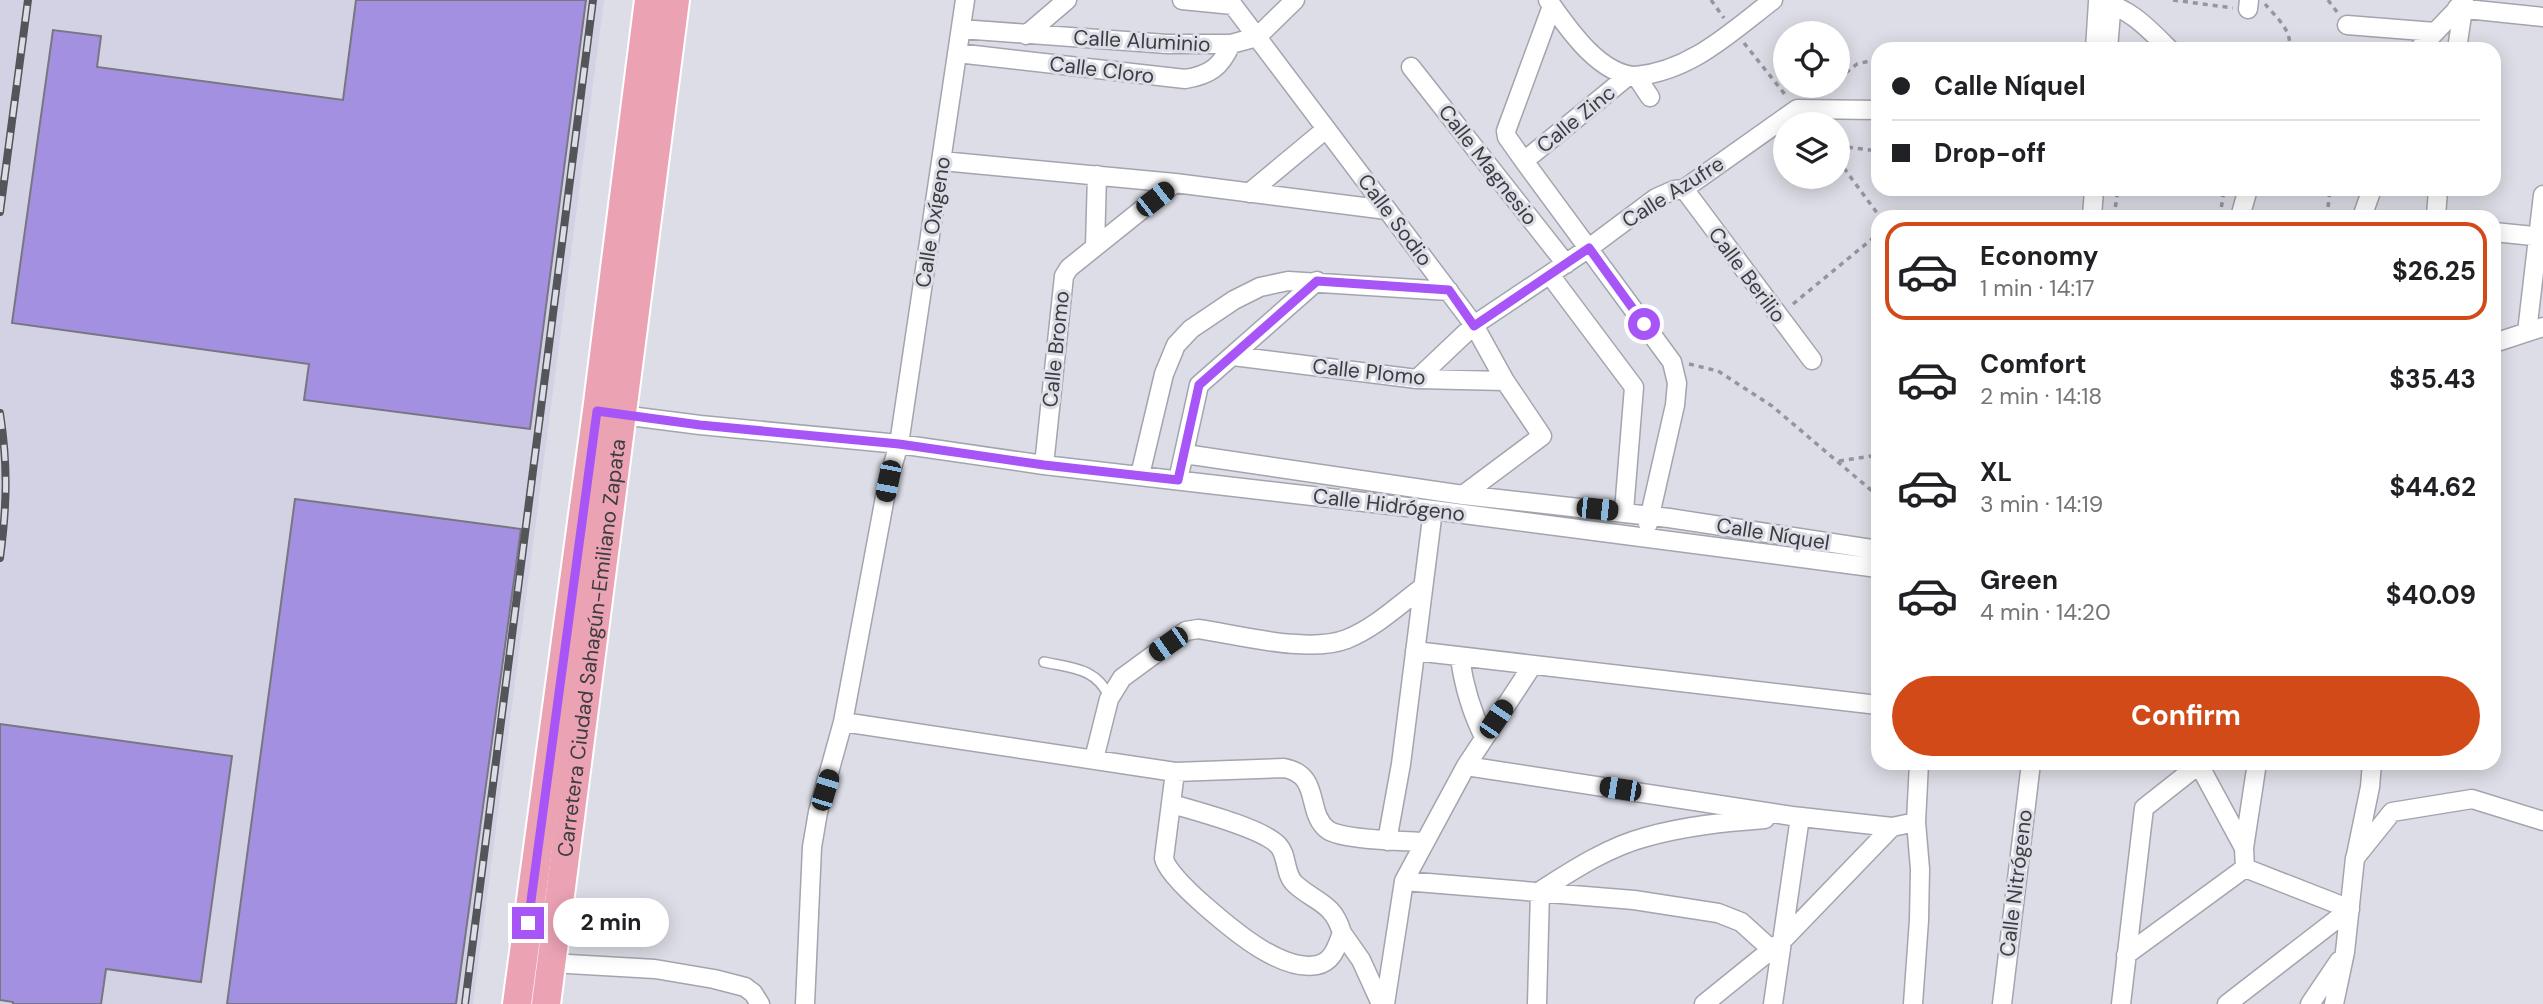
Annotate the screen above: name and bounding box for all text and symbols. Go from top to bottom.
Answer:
map controls [1773,21,1850,189]
button: locate [1773,21,1850,98]
street label: Calle Aluminio [1073,23,1211,59]
street label: Calle Cloro [1048,50,1156,90]
text: Calle Níquel [1934,69,2086,103]
street label: Calle Zinc [1531,79,1621,159]
street label: Calle Magnesio [1432,99,1544,231]
button: layers [1773,112,1850,189]
text: Drop-off [1934,136,2046,170]
street label: Calle Azufre [1617,150,1729,234]
street label: Calle Oxígeno [909,154,957,290]
street label: Calle Sodio [1351,168,1439,272]
car [1132,178,1179,220]
street label: Calle Berilio [1702,221,1792,329]
text: Economy [1980,239,2098,273]
icon: car [1896,240,1959,303]
text: $26.25 [2392,254,2476,288]
text: 1 min · 14:17 [1980,273,2095,303]
street label: Calle Bromo [1036,289,1076,409]
route start [1628,308,1660,340]
text: Comfort [1980,347,2086,381]
icon: car [1896,348,1959,411]
street label: Calle Plomo [1311,352,1427,392]
text: $35.43 [2389,362,2476,396]
text: 2 min · 14:18 [1980,381,2102,411]
street label: Carretera Ciudad Sahagún-Emiliano Zapata [551,437,632,859]
text: XL [1980,455,2012,489]
icon: car [1896,456,1959,519]
car [874,458,903,504]
text: $44.62 [2390,470,2476,504]
street label: Calle Hidrógeno [1311,482,1467,528]
text: 3 min · 14:19 [1980,489,2103,519]
car [1576,496,1619,522]
street label: Calle Níquel [1714,511,1832,557]
text: Green [1980,563,2058,597]
icon: car [1896,564,1959,627]
text: $40.09 [2386,578,2476,612]
text: 4 min · 14:20 [1980,597,2111,627]
car [1145,623,1192,665]
button: Confirm [1892,676,2480,756]
car [1476,696,1517,742]
car [809,767,842,813]
car [1598,775,1643,803]
street label: Calle Nitrógeno [1993,808,2039,958]
callout: 2 min [552,898,668,948]
route end [512,907,544,939]
text: 2 min [581,907,641,937]

